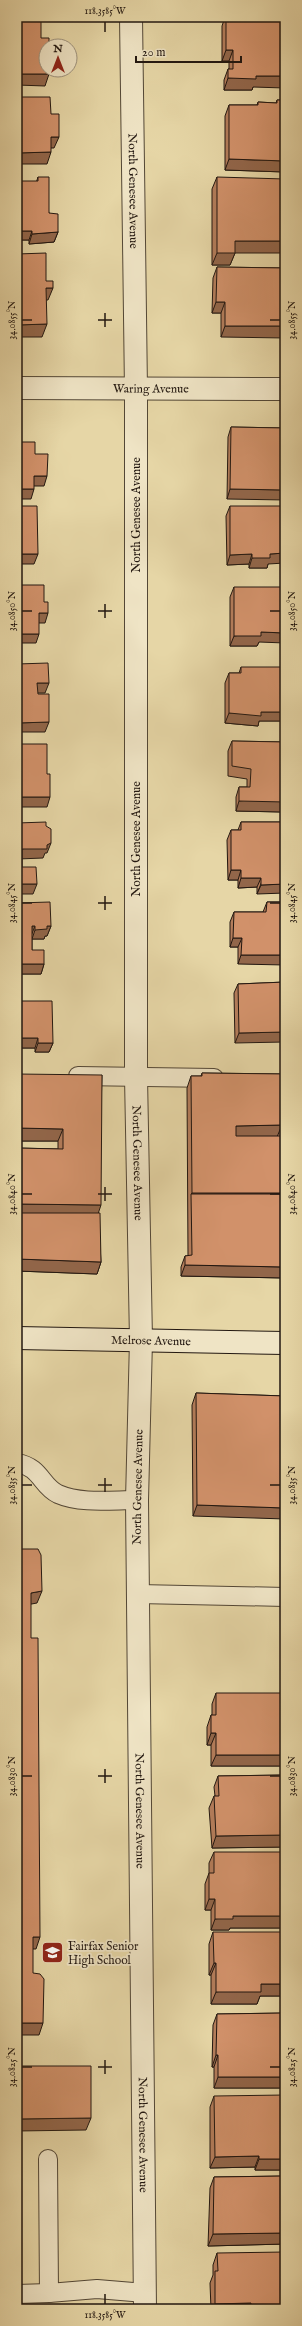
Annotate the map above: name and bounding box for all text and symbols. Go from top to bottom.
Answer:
text: 118.3585°W [84,5,126,18]
north arrow [38,38,78,78]
scale bar [136,38,241,64]
text: N [52,42,63,56]
text: 20 m [142,45,165,60]
street label: North Genesee Avenue [125,133,142,249]
text: 34.0855°N [6,300,19,339]
text: 34.0855°N [286,300,299,339]
street label: Waring Avenue [113,381,189,396]
street label: North Genesee Avenue [129,457,144,573]
text: 34.0850°N [6,591,19,631]
text: 34.0850°N [286,591,299,631]
street label: North Genesee Avenue [129,781,144,897]
text: 34.0845°N [6,883,19,923]
text: 34.0845°N [286,883,299,923]
street label: North Genesee Avenue [129,1105,146,1221]
text: 34.0840°N [6,1173,19,1215]
text: 34.0840°N [286,1173,299,1215]
street label: Melrose Avenue [111,1332,192,1349]
street label: North Genesee Avenue [129,1429,147,1545]
text: 34.0835°N [6,1465,19,1505]
text: 34.0835°N [286,1465,299,1505]
street label: North Genesee Avenue [132,1753,148,1869]
text: 34.0830°N [6,1756,19,1796]
text: 34.0830°N [286,1756,299,1796]
place label: Fairfax Senior High School [68,1939,139,1968]
school or university icon: Fairfax Senior High School [40,1940,66,1966]
text: 34.0825°N [6,2047,19,2087]
text: 34.0825°N [286,2047,299,2087]
street label: North Genesee Avenue [135,2077,151,2193]
text: 118.3585°W [84,2309,126,2322]

